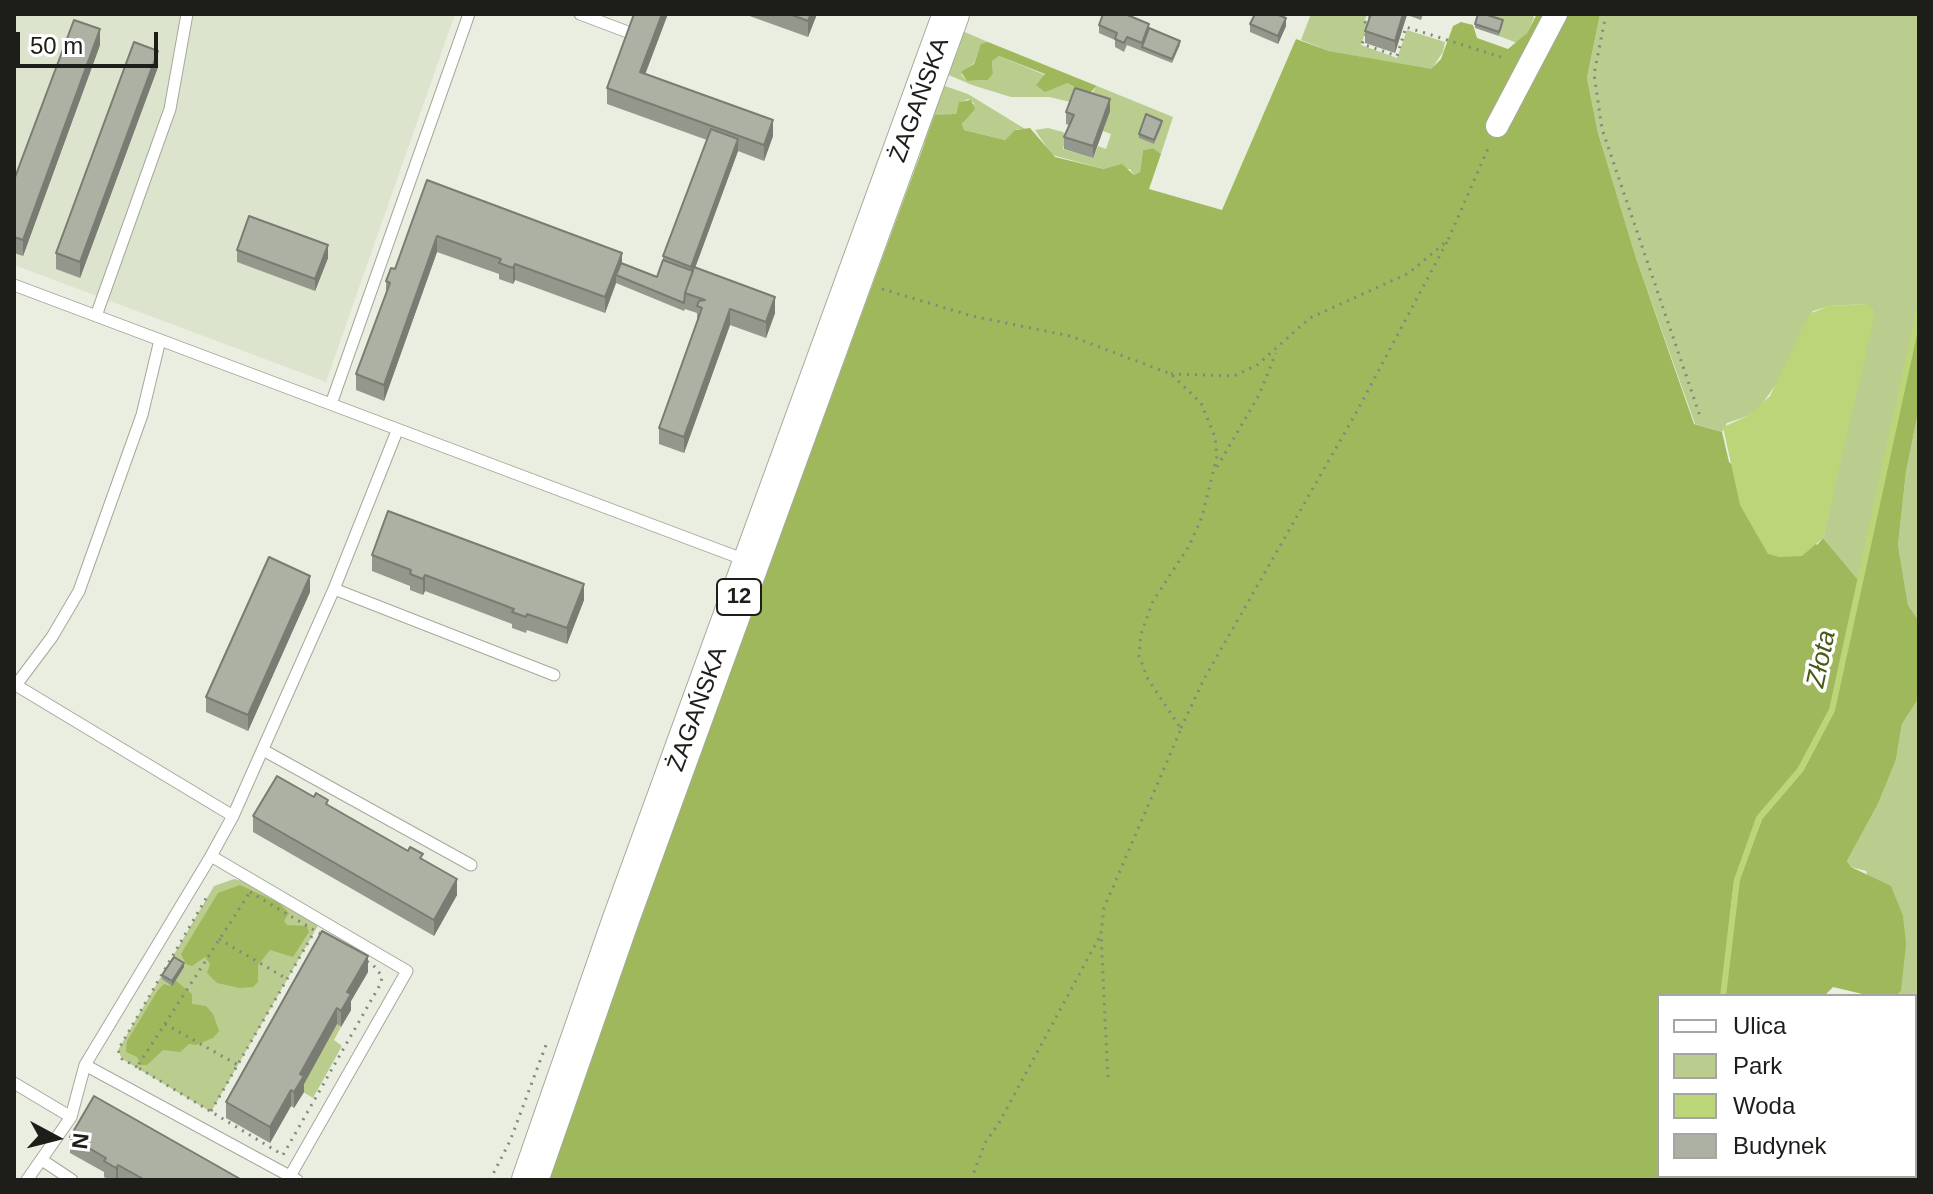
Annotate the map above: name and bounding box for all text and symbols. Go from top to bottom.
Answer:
scale bar [20,16,162,66]
text: 50 m [30,32,83,59]
street label: ŻAGAŃSKA [884,34,956,166]
road number: 12 [717,579,761,615]
water label: Złota [1801,627,1843,691]
street label: ŻAGAŃSKA [662,643,734,775]
legend [1657,994,1917,1178]
text: Ulica [1733,1012,1786,1039]
text: Park [1733,1052,1782,1079]
text: Woda [1733,1092,1795,1119]
north arrow [16,1098,96,1178]
text: N [67,1132,94,1150]
text: Budynek [1733,1132,1826,1159]

